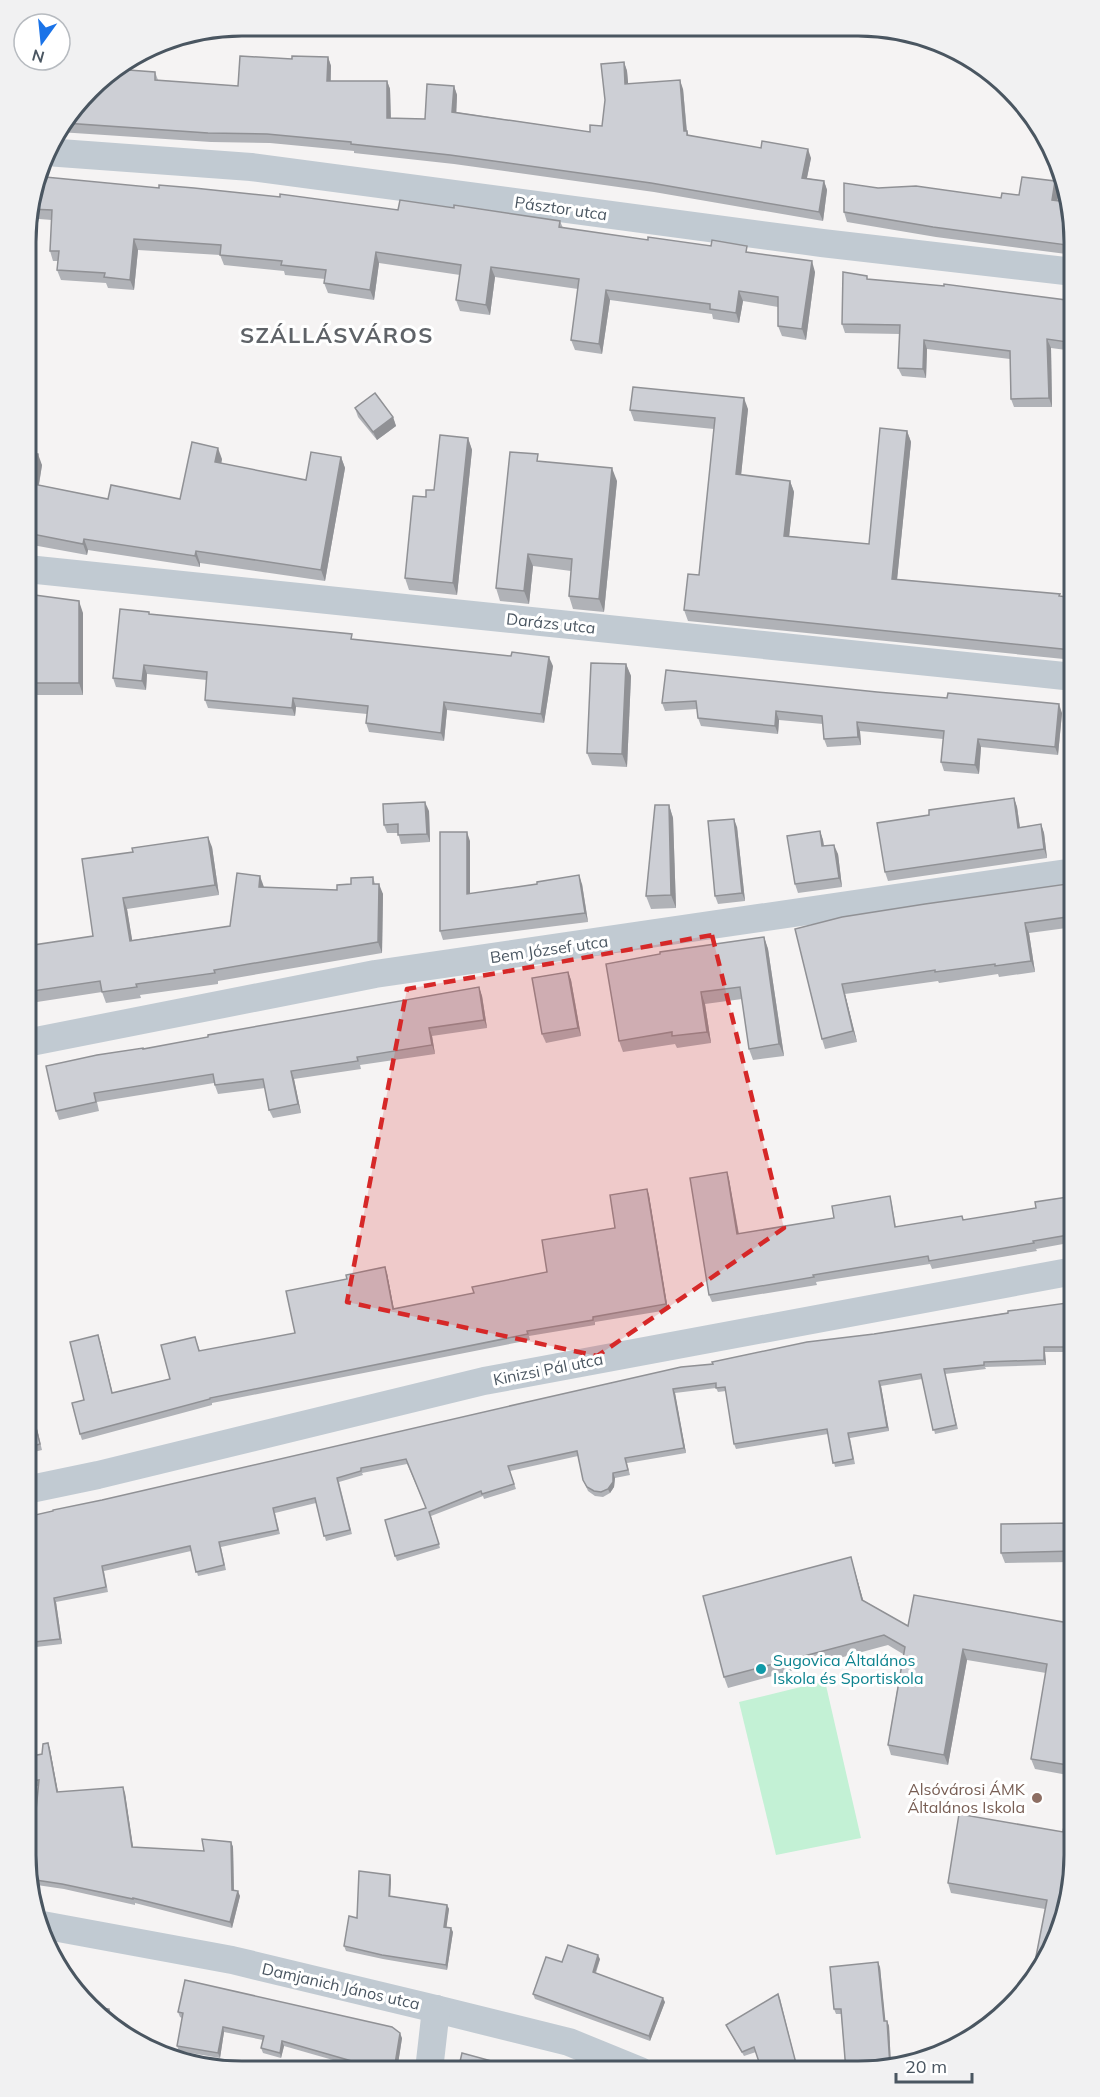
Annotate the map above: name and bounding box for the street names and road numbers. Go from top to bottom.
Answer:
street label: Pásztor utca [514,192,608,224]
street label: Darázs utca [505,608,597,638]
street label: Bem József utca [489,931,609,967]
street label: Kinizsi Pál utca [491,1349,605,1389]
street label: Damjanich János utca [260,1958,422,2014]

